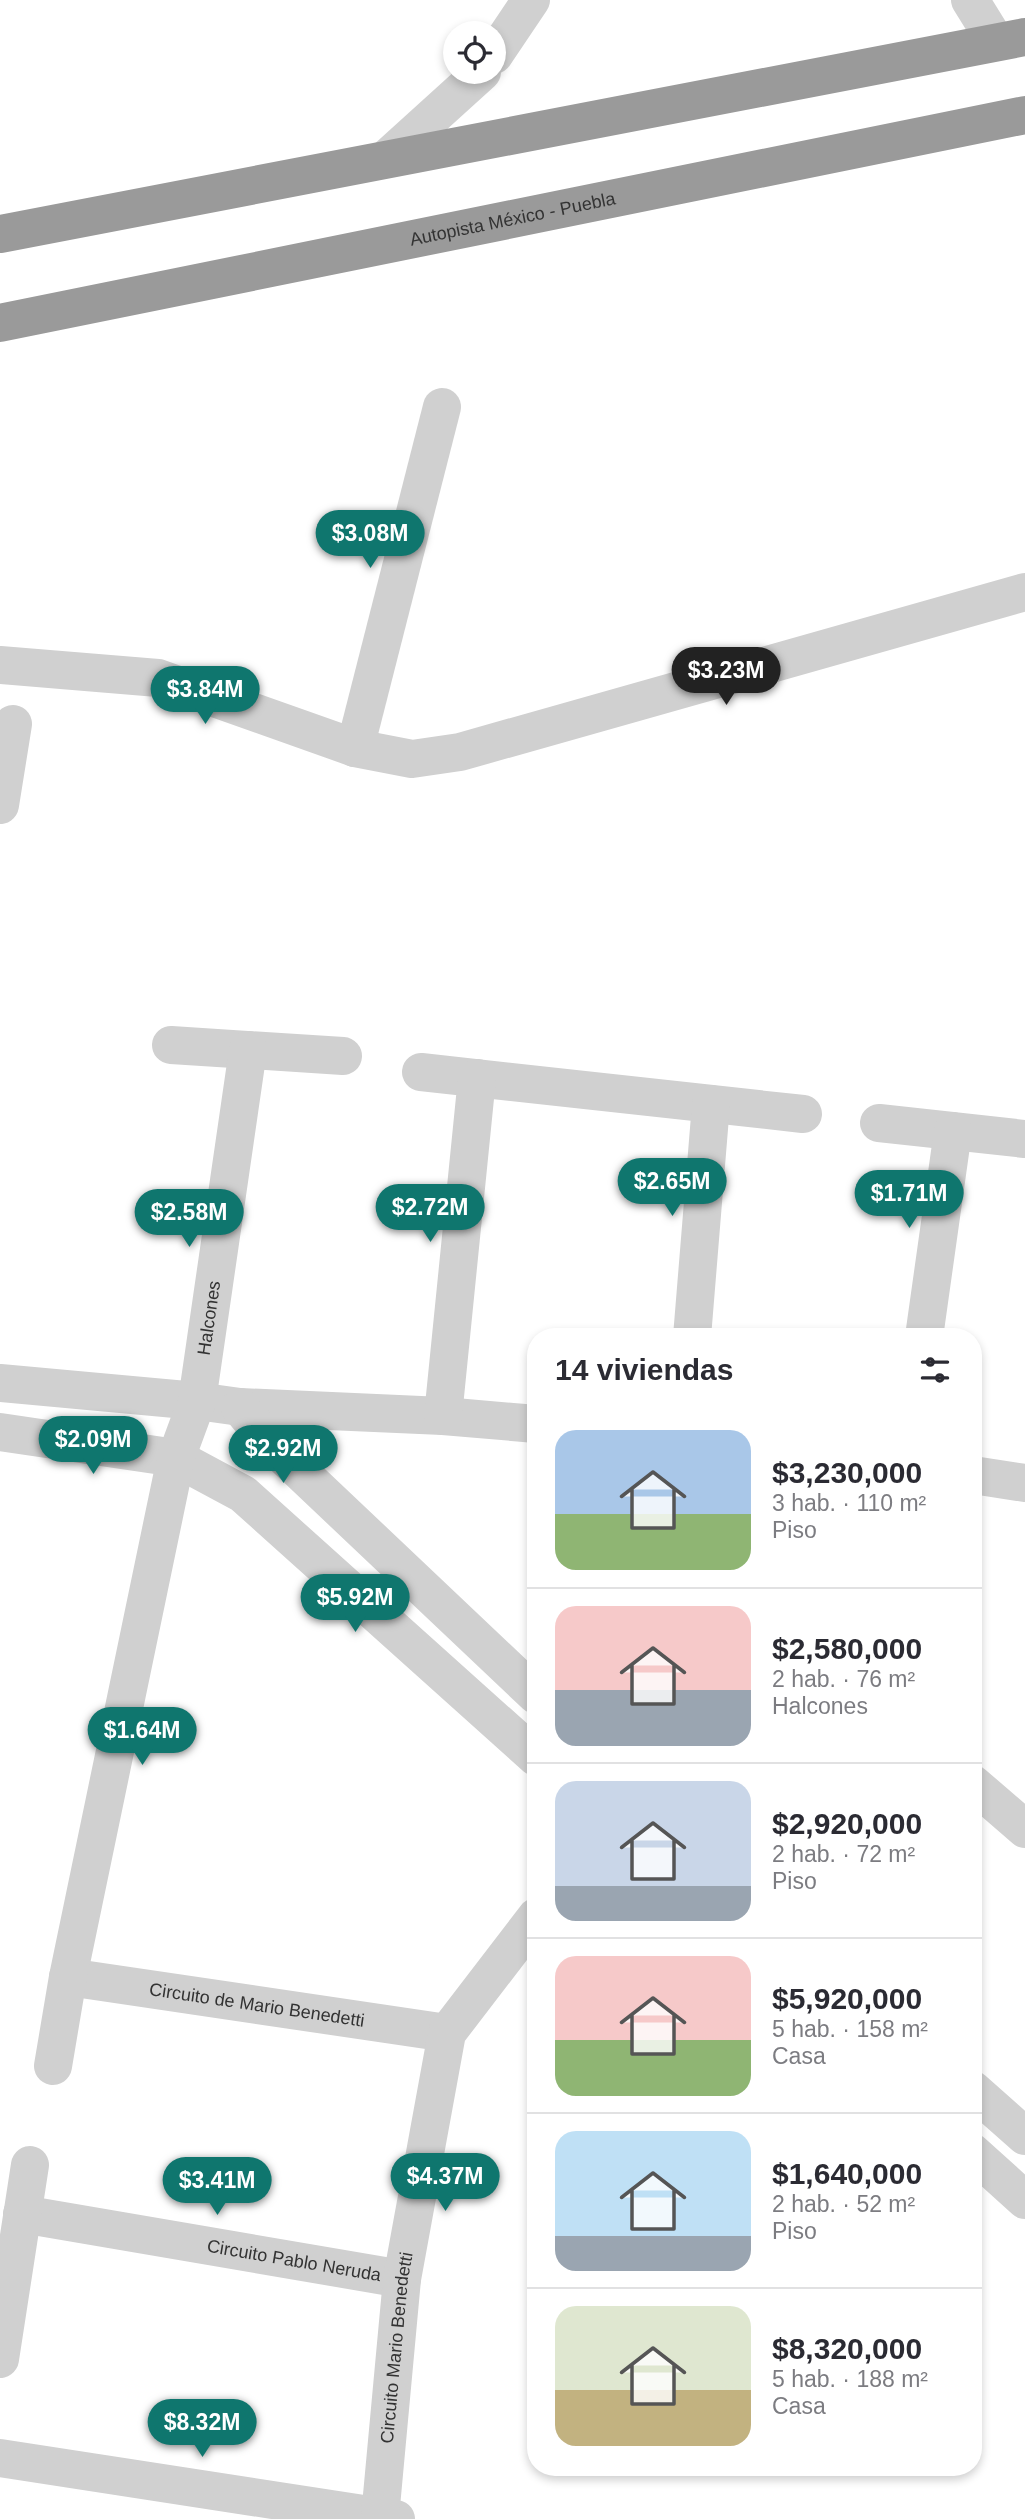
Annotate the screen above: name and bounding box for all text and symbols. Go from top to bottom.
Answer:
map controls [443,21,506,84]
button: locate [443,21,506,84]
street label: Autopista México - Puebla [408,188,618,250]
pin: $3.08M [313,510,427,570]
text: $3.08M [332,520,408,546]
pin: $3.23M [669,648,783,707]
text: $3.23M [688,657,764,683]
pin: $3.84M [148,666,262,726]
text: $3.84M [167,676,243,702]
pin: $2.65M [615,1158,729,1218]
text: $2.65M [634,1168,710,1194]
pin: $1.71M [852,1170,966,1230]
text: $1.71M [871,1180,947,1206]
pin: $2.72M [373,1184,487,1244]
pin: $2.58M [132,1190,246,1249]
text: $2.72M [392,1194,468,1220]
text: $2.58M [151,1199,227,1225]
street label: Halcones [194,1279,224,1357]
icon: filters [916,1351,954,1389]
text: 14 viviendas [555,1353,733,1386]
pin: $2.09M [36,1416,150,1476]
text: $2.09M [55,1426,131,1452]
pin: $2.92M [226,1426,340,1485]
text: $2.92M [245,1435,321,1461]
text: $3,230,000 [772,1456,922,1489]
icon: home [611,1458,695,1542]
text: 3 hab. · 110 m² [772,1490,926,1516]
text: Piso [772,1517,817,1543]
pin: $5.92M [298,1574,412,1634]
text: $5.92M [317,1584,393,1610]
text: $2,580,000 [772,1632,922,1665]
icon: home [611,1634,695,1718]
text: 2 hab. · 76 m² [772,1666,915,1692]
text: Halcones [772,1693,868,1719]
pin: $1.64M [85,1708,199,1767]
text: $1.64M [104,1717,180,1743]
text: $2,920,000 [772,1807,922,1840]
icon: home [611,1809,695,1893]
text: 2 hab. · 72 m² [772,1841,915,1867]
text: Piso [772,1868,817,1894]
street label: Circuito de Mario Benedetti [148,1979,366,2031]
text: $5,920,000 [772,1982,922,2015]
icon: home [611,1984,695,2068]
text: 5 hab. · 158 m² [772,2016,928,2042]
text: Casa [772,2043,826,2069]
pin: $4.37M [388,2154,502,2213]
text: $1,640,000 [772,2157,922,2190]
pin: $3.41M [160,2158,274,2217]
icon: home [611,2159,695,2243]
text: $4.37M [407,2163,483,2189]
text: $3.41M [179,2167,255,2193]
text: 2 hab. · 52 m² [772,2191,915,2217]
text: Piso [772,2218,817,2244]
street label: Circuito Pablo Neruda [206,2236,384,2285]
street label: Circuito Mario Benedetti [377,2251,417,2444]
text: $8,320,000 [772,2332,922,2365]
icon: home [611,2334,695,2418]
text: 5 hab. · 188 m² [772,2366,928,2392]
text: Casa [772,2393,826,2419]
pin: $8.32M [145,2400,259,2459]
text: $8.32M [164,2409,240,2435]

